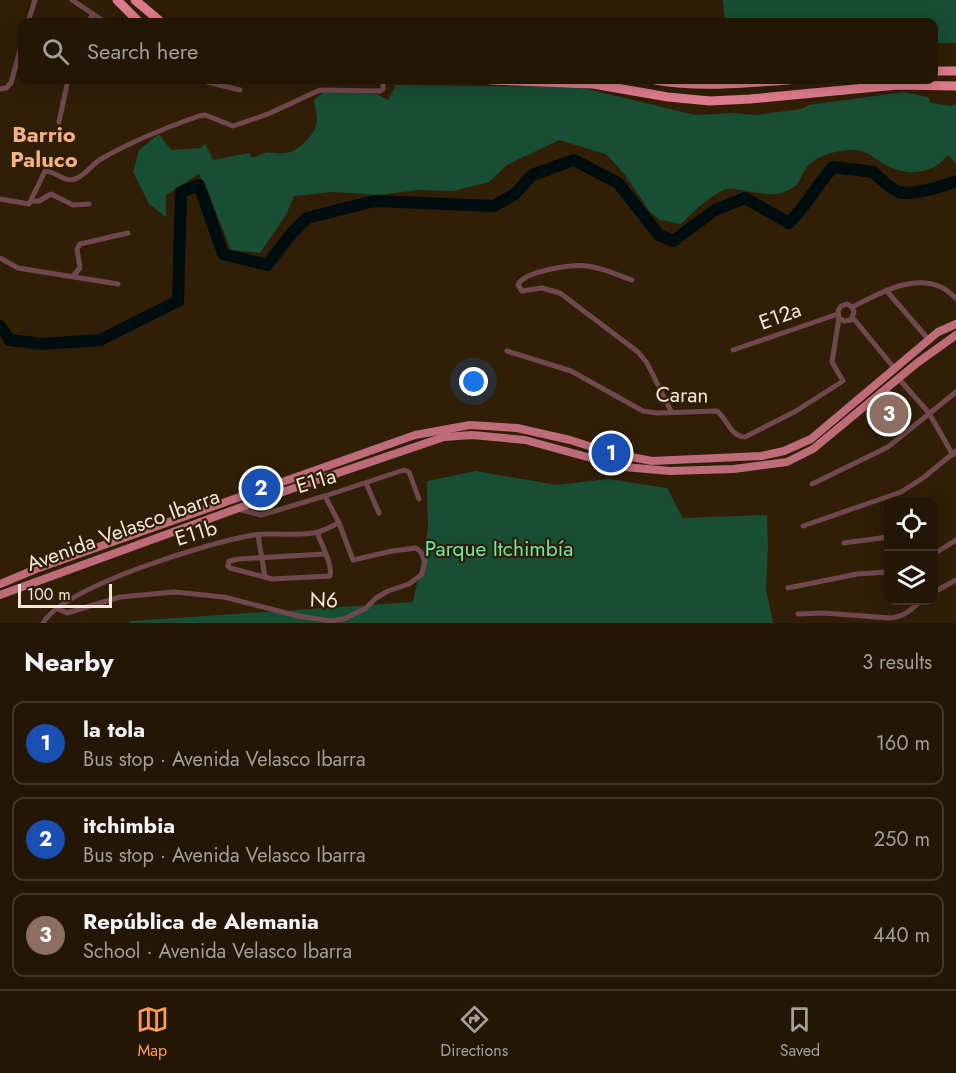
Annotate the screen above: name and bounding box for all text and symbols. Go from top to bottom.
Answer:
search box [18,18,938,84]
icon: search [39,35,72,68]
text: Search here [87,35,198,67]
district label: Barrio Paluco [10,118,78,175]
street label: E12a [755,295,805,337]
your location [459,367,488,396]
street label: Caran [655,380,709,410]
pin: 3 [870,392,908,436]
pin: 1 [592,430,630,476]
street label: E11a [292,461,340,501]
pin: 2 [242,466,280,510]
street label: Avenida Velasco Ibarra [22,481,224,579]
map controls [884,497,938,605]
button: locate [884,497,938,551]
street label: E11b [171,512,221,554]
park label: Parque Itchimbía [425,534,573,564]
button: layers [884,551,938,605]
scale bar [18,581,112,608]
text: 100 m [27,583,71,606]
street label: N6 [309,585,339,615]
text: Nearby [24,643,113,681]
text: 3 results [862,648,932,677]
text: la tola [83,713,145,745]
text: 1 [40,729,51,758]
text: 160 m [876,729,930,758]
text: Bus stop · Avenida Velasco Ibarra [83,745,366,774]
text: itchimbia [83,809,175,841]
text: 2 [39,825,52,854]
text: 250 m [874,825,930,854]
text: Bus stop · Avenida Velasco Ibarra [83,841,366,870]
text: República de Alemania [83,905,319,937]
text: 3 [39,921,52,950]
text: 440 m [873,921,930,950]
text: School · Avenida Velasco Ibarra [83,937,352,966]
tab: Map [136,1003,169,1062]
tab: Directions [440,1003,508,1062]
tab: Saved [780,1003,820,1062]

